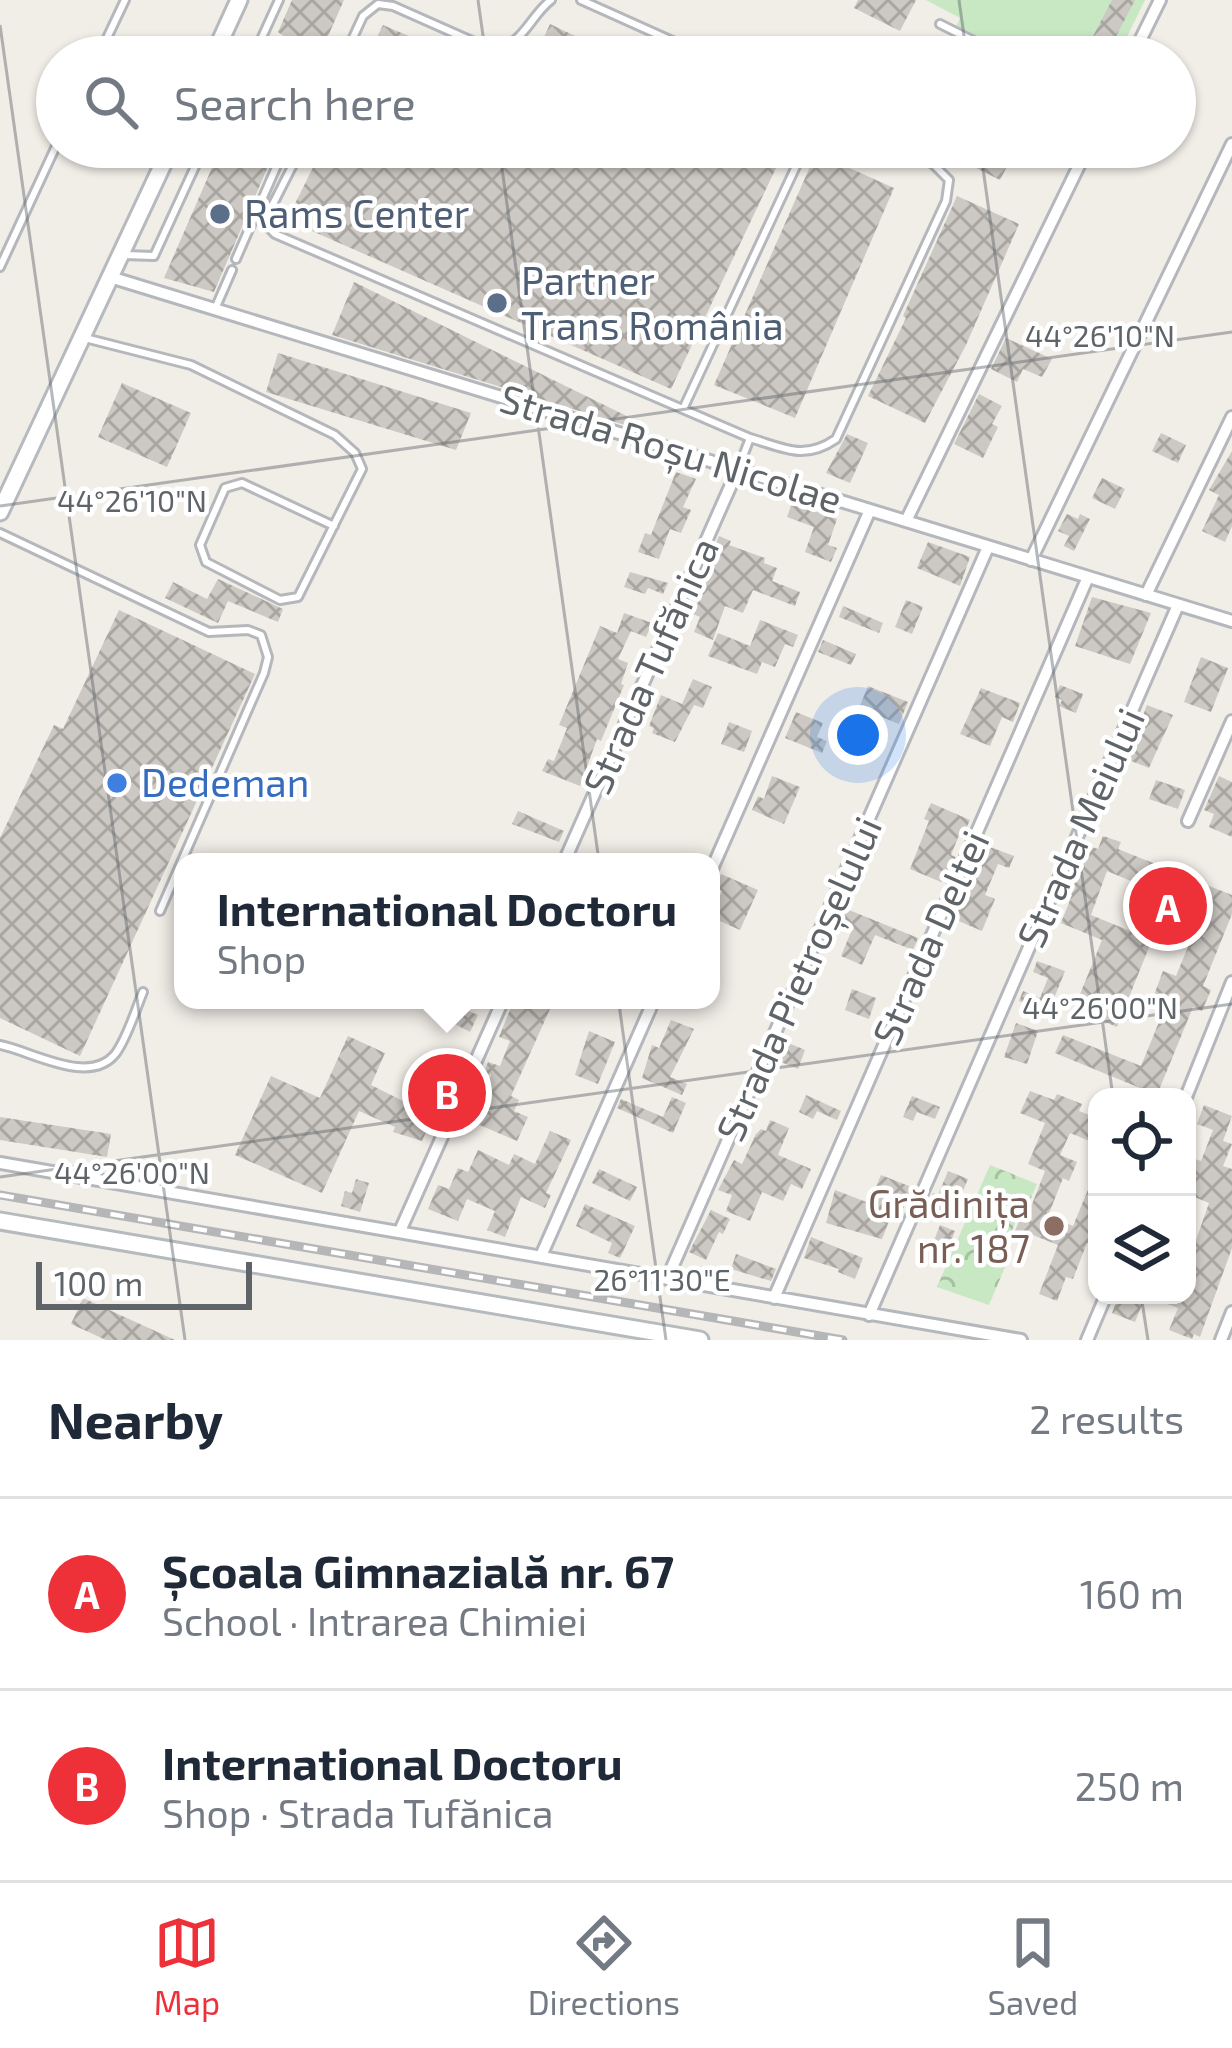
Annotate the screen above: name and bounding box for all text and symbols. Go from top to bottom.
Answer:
search box [36,36,1196,168]
icon: search [78,69,144,135]
text: Search here [174,75,416,129]
place label: Rams Center [244,189,469,236]
marker: Rams Center [207,201,233,227]
place label: Partner Trans România [521,256,784,348]
marker: Partner Trans România [484,290,510,316]
text: 44°26'10"N [1025,317,1175,353]
street label: Strada Roșu Nicolae [494,373,848,525]
text: 44°26'10"N [57,482,207,518]
street label: Strada Tufănica [572,530,727,801]
street label: Strada Meiului [1006,701,1153,954]
your location [828,705,888,765]
place label: Dedeman [141,758,309,805]
marker: Dedeman [104,770,130,796]
street label: Strada Pietroșelului [705,809,893,1149]
street label: Strada Deltei [861,823,998,1052]
popup [174,853,720,1009]
pin: A [1129,861,1207,951]
text: International Doctoru [217,881,677,935]
text: Shop [217,935,306,982]
text: 44°26'00"N [1022,989,1178,1025]
pin: B [408,1048,486,1138]
map controls [1088,1088,1196,1304]
button: locate [1088,1088,1196,1196]
text: 44°26'00"N [54,1154,210,1190]
place label: Grădinița nr. 187 [868,1179,1030,1271]
button: layers [1088,1196,1196,1304]
marker: Grădinița nr. 187 [1041,1213,1067,1239]
scale bar [36,1256,252,1309]
text: 26°11'30"E [593,1261,731,1297]
text: 100 m [54,1263,143,1303]
text: Nearby [48,1388,223,1449]
text: 2 results [1029,1395,1184,1442]
text: Școala Gimnazială nr. 67 [162,1543,674,1597]
text: A [74,1570,100,1617]
text: 160 m [1080,1570,1184,1617]
text: School · Intrarea Chimiei [162,1597,587,1644]
text: International Doctoru [162,1735,623,1789]
text: B [75,1762,99,1809]
text: 250 m [1075,1762,1184,1809]
text: Shop · Strada Tufănica [162,1789,553,1836]
tab: Map [154,1910,220,2022]
tab: Directions [528,1910,680,2022]
tab: Saved [988,1910,1078,2022]

